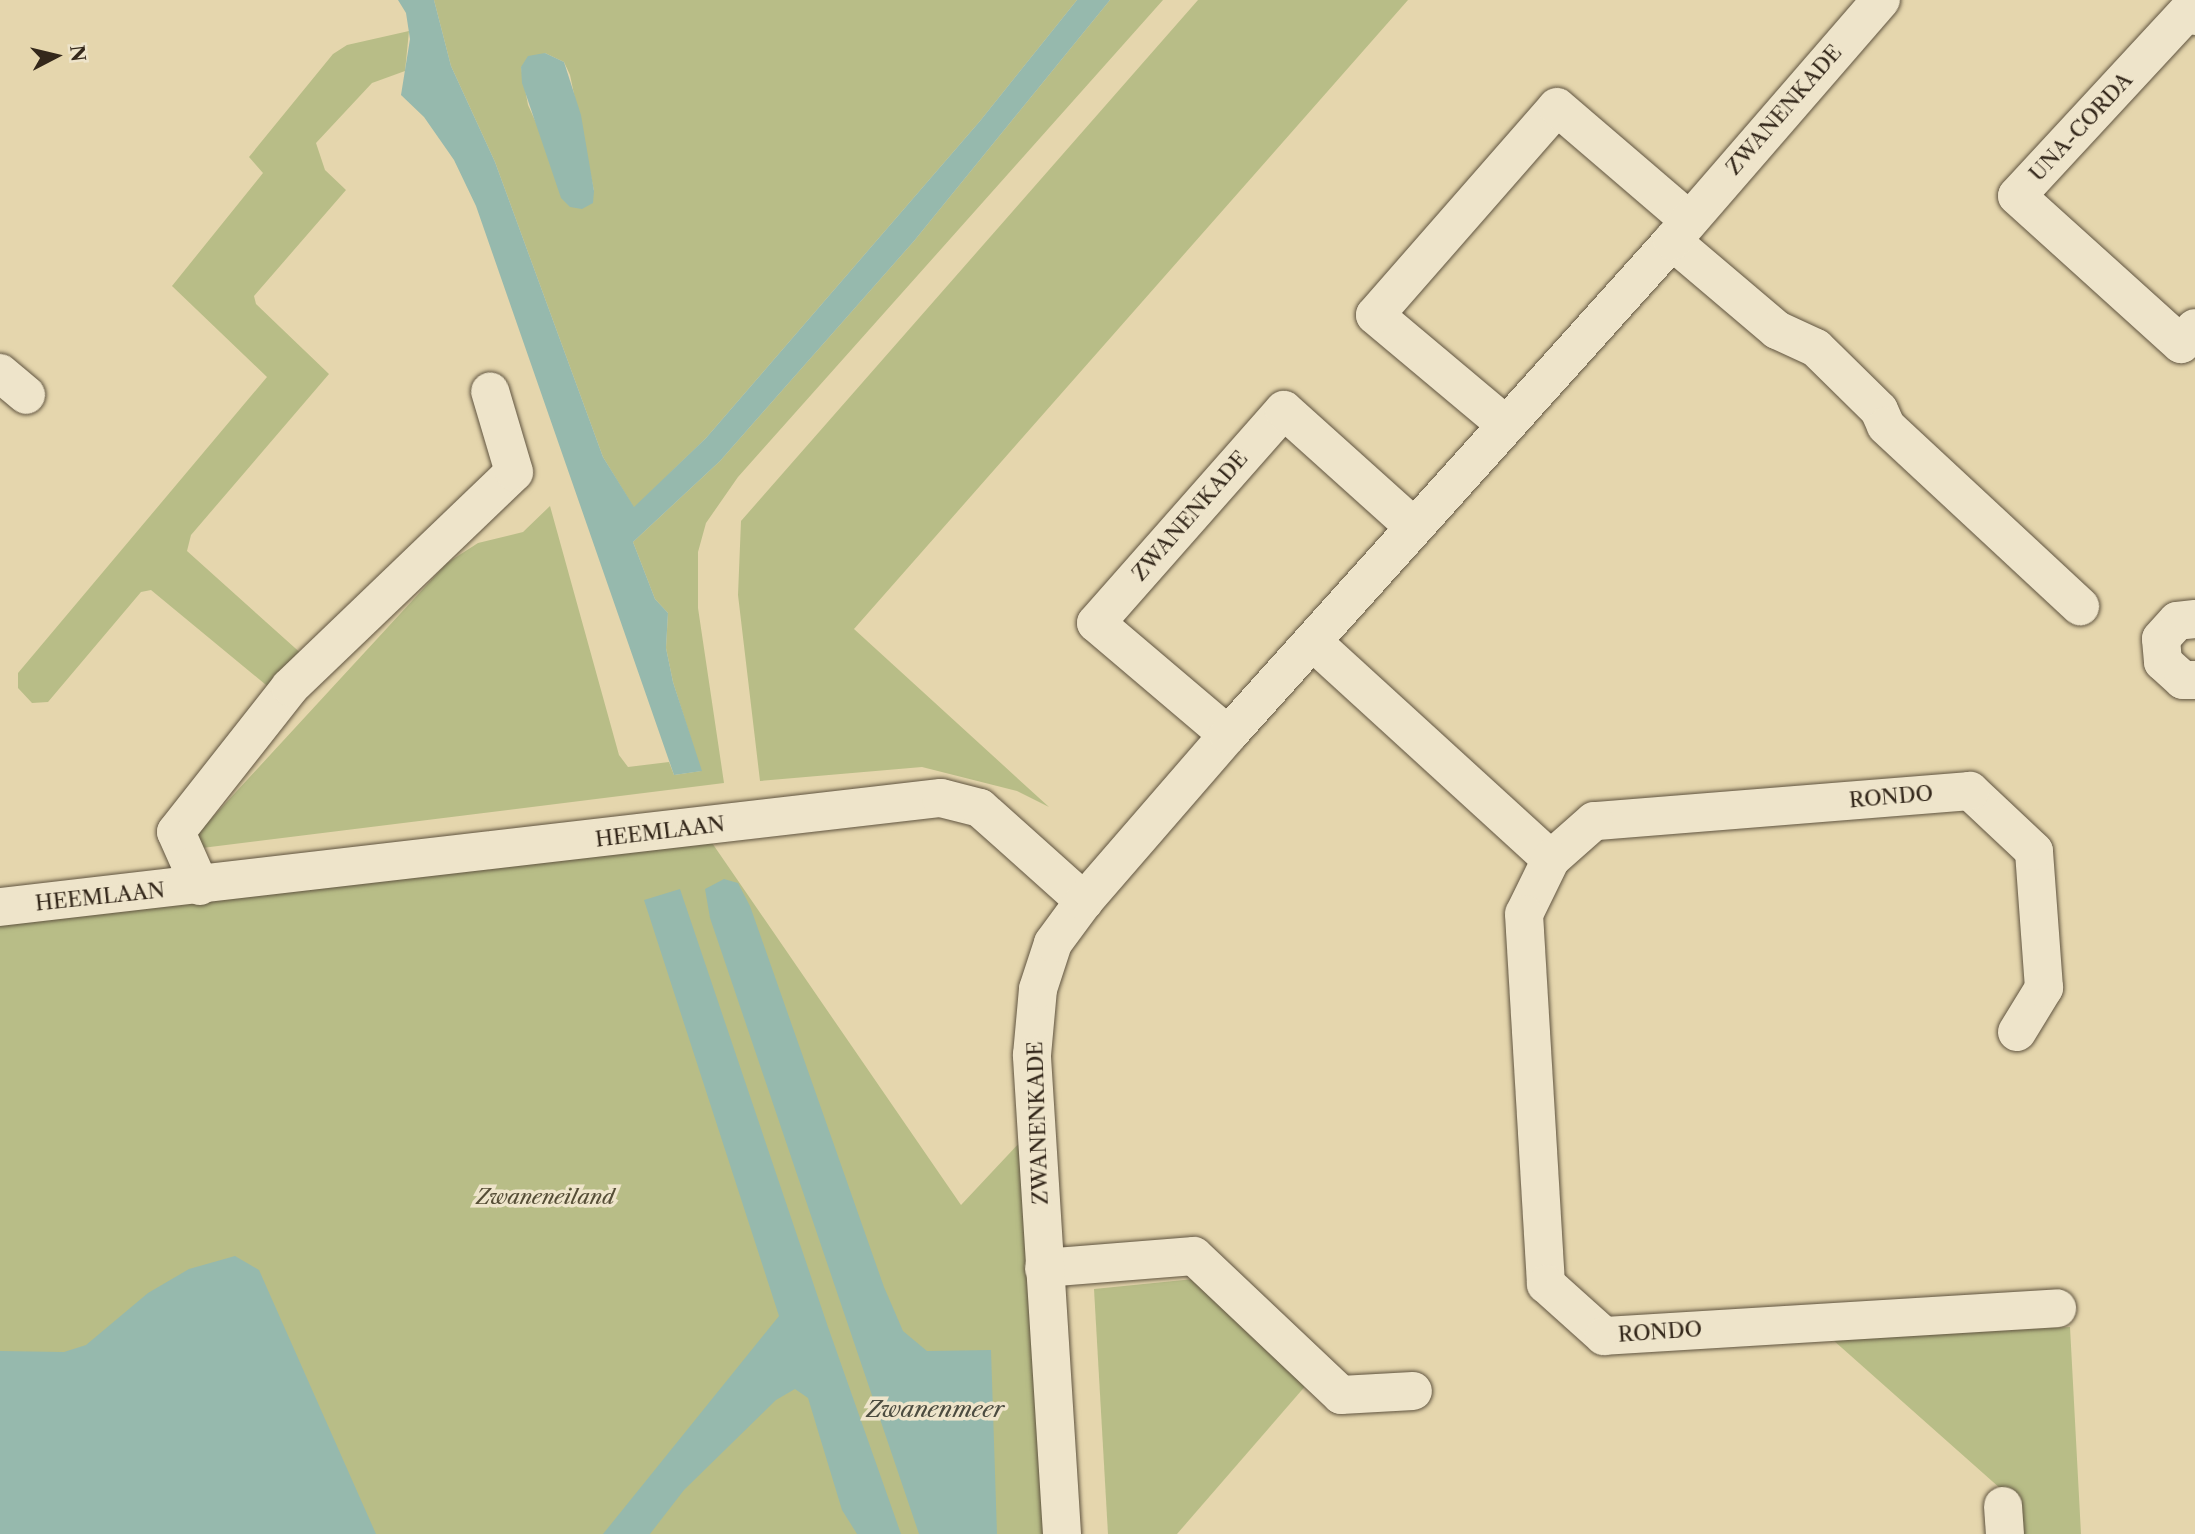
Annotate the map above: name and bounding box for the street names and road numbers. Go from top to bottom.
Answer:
street label: ZWANENKADE [1721,40,1847,180]
street label: UNA-CORDA [2024,68,2138,186]
street label: ZWANENKADE [1127,446,1253,586]
street label: RONDO [1848,781,1934,813]
street label: HEEMLAAN [594,812,726,852]
street label: HEEMLAAN [34,878,166,916]
street label: ZWANENKADE [1023,1041,1053,1205]
street label: RONDO [1617,1316,1703,1348]

